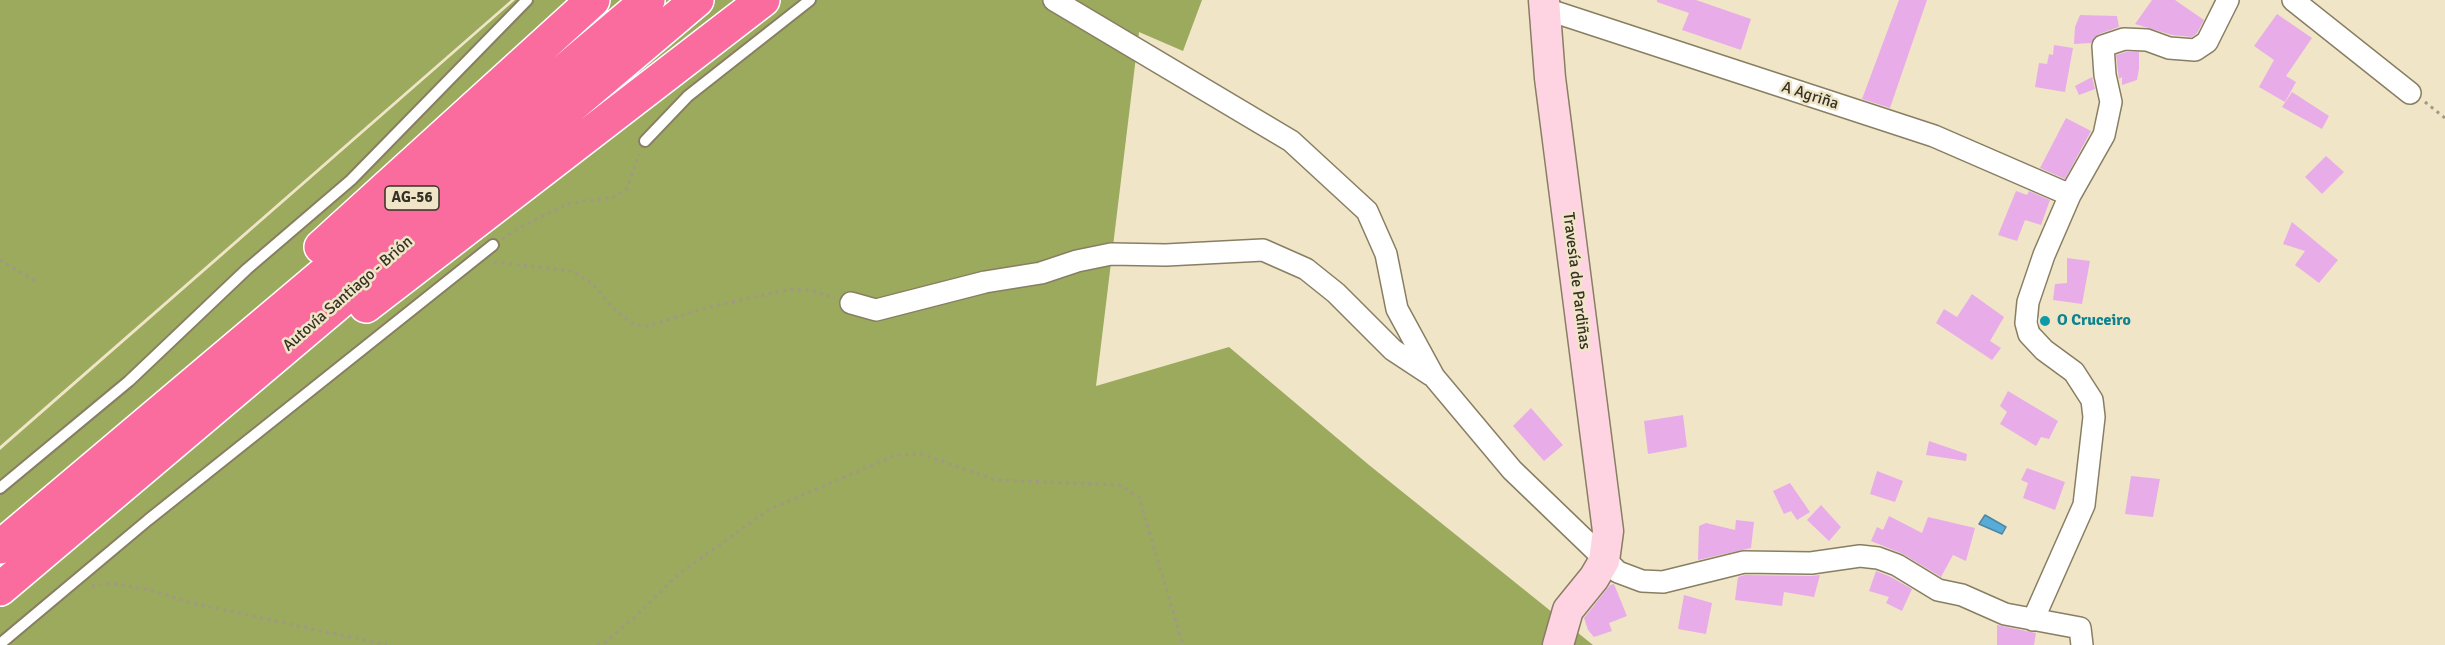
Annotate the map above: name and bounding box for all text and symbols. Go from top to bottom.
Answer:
street label: A Agriña [1779,78,1841,114]
road number: AG-56 [385,186,439,210]
street label: Travesía de Pardiñas [1558,211,1594,351]
street label: Autovía Santiago - Brión [279,232,417,356]
place label: O Cruceiro [2057,311,2131,331]
marker: O Cruceiro [2038,314,2052,328]

